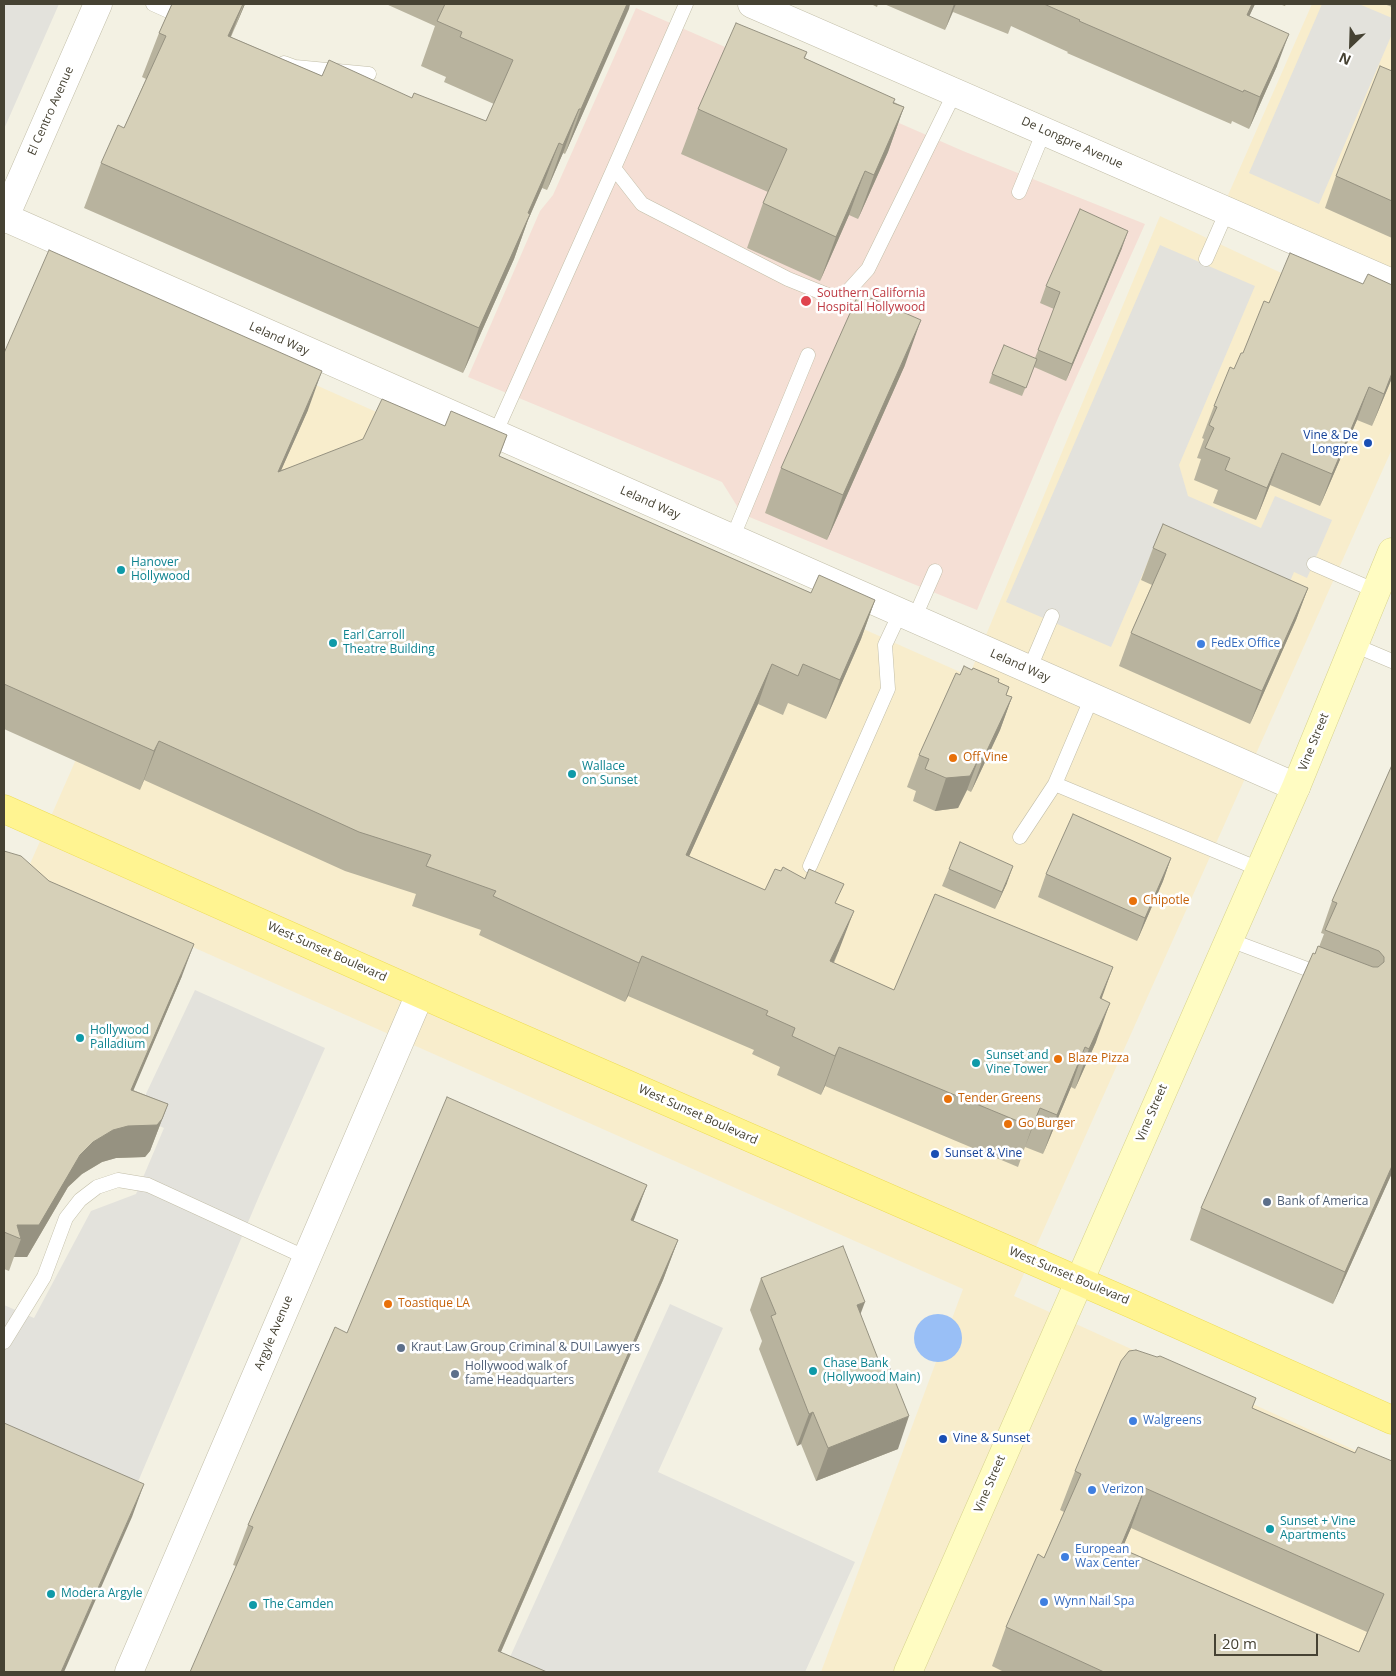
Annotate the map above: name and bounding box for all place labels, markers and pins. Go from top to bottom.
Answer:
place label: Southern California Hospital Hollywood [817,287,925,315]
marker: Southern California Hospital Hollywood [799,294,813,308]
place label: Vine & De Longpre [1303,429,1358,457]
marker: Vine & De Longpre [1362,437,1374,449]
place label: Hanover Hollywood [131,556,190,584]
marker: Hanover Hollywood [115,564,127,576]
place label: Earl Carroll Theatre Building [343,629,435,657]
marker: Earl Carroll Theatre Building [327,637,339,649]
place label: FedEx Office [1211,637,1280,651]
marker: FedEx Office [1195,638,1207,650]
place label: Off Vine [963,751,1008,765]
marker: Off Vine [947,752,959,764]
place label: Wallace on Sunset [582,760,638,788]
marker: Wallace on Sunset [566,768,578,780]
place label: Chipotle [1143,894,1190,908]
marker: Chipotle [1127,895,1139,907]
place label: Hollywood Palladium [90,1024,149,1052]
marker: Hollywood Palladium [74,1032,86,1044]
place label: Sunset and Vine Tower [986,1049,1049,1077]
place label: Blaze Pizza [1068,1052,1129,1066]
marker: Blaze Pizza [1052,1053,1064,1065]
marker: Sunset and Vine Tower [970,1057,982,1069]
place label: Tender Greens [958,1092,1041,1106]
marker: Tender Greens [942,1093,954,1105]
place label: Go Burger [1018,1117,1075,1131]
marker: Go Burger [1002,1118,1014,1130]
place label: Sunset & Vine [945,1147,1022,1161]
marker: Sunset & Vine [929,1148,941,1160]
place label: Bank of America [1277,1195,1368,1209]
marker: Bank of America [1261,1196,1273,1208]
place label: Toastique LA [398,1297,470,1311]
marker: Toastique LA [382,1298,394,1310]
place label: Kraut Law Group Criminal & DUI Lawyers [411,1341,640,1355]
marker: Kraut Law Group Criminal & DUI Lawyers [395,1342,407,1354]
place label: Chase Bank (Hollywood Main) [823,1357,920,1385]
place label: Hollywood walk of fame Headquarters [465,1360,574,1388]
marker: Chase Bank (Hollywood Main) [807,1365,819,1377]
marker: Hollywood walk of fame Headquarters [449,1368,461,1380]
place label: Walgreens [1143,1414,1202,1428]
marker: Walgreens [1127,1415,1139,1427]
place label: Vine & Sunset [953,1432,1030,1446]
marker: Vine & Sunset [937,1433,949,1445]
place label: Verizon [1102,1483,1144,1497]
marker: Verizon [1086,1484,1098,1496]
place label: Sunset + Vine Apartments [1280,1515,1355,1543]
marker: Sunset + Vine Apartments [1264,1523,1276,1535]
place label: European Wax Center [1075,1543,1140,1571]
marker: European Wax Center [1059,1551,1071,1563]
place label: Modera Argyle [61,1587,143,1601]
marker: Modera Argyle [45,1588,57,1600]
place label: Wynn Nail Spa [1054,1595,1134,1609]
marker: Wynn Nail Spa [1038,1596,1050,1608]
place label: The Camden [263,1598,334,1612]
marker: The Camden [247,1599,259,1611]

